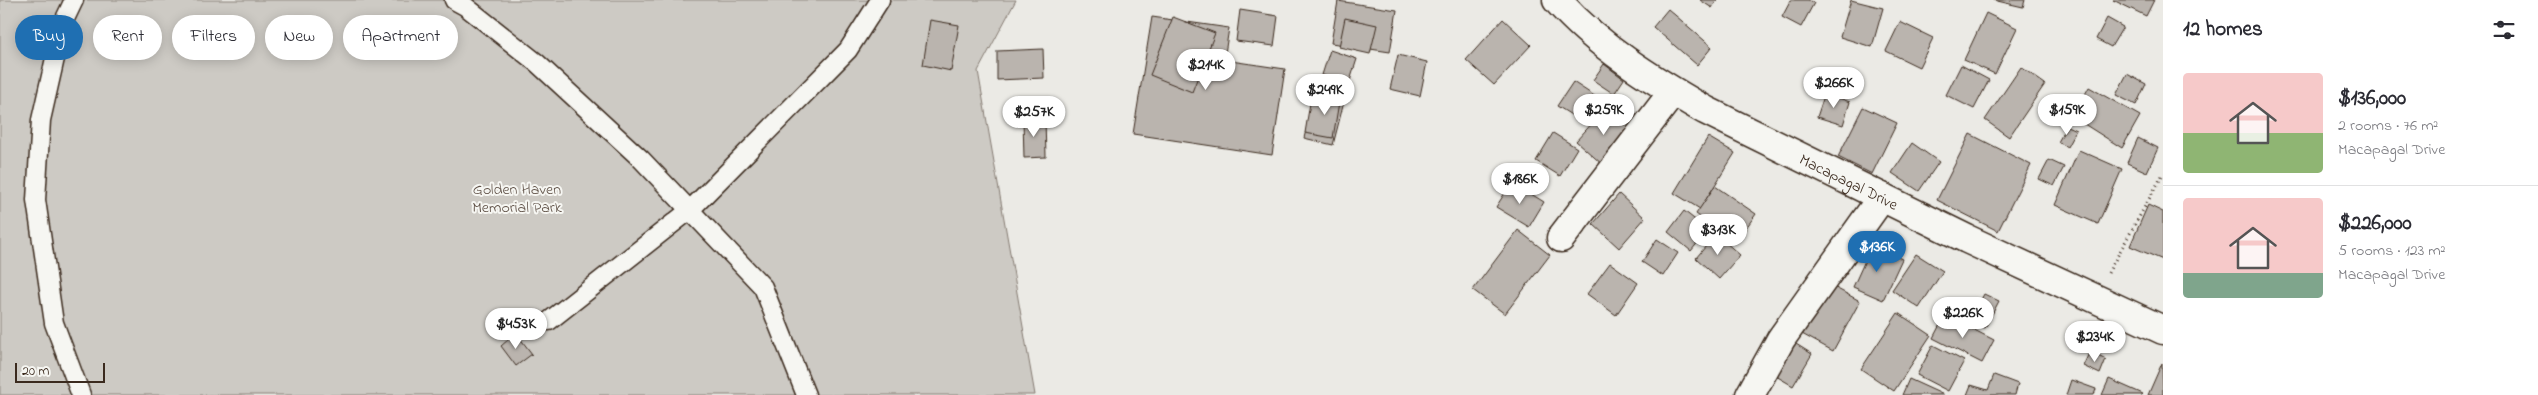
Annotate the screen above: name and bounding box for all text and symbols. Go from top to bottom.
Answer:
chip: Buy [15,15,83,60]
chip: Rent [93,15,162,60]
chip: Filters [172,15,255,60]
chip: New [265,15,333,60]
chip: Apartment [343,15,458,60]
text: 12 homes [2183,15,2263,45]
icon: filters [2490,16,2518,44]
pin: $214K [1171,48,1241,91]
text: $214K [1187,53,1225,77]
pin: $266K [1799,66,1869,109]
text: $266K [1814,71,1854,95]
pin: $249K [1290,74,1360,116]
text: $249K [1307,78,1343,102]
text: $136,000 [2338,84,2406,114]
icon: home [2223,93,2283,153]
pin: $259K [1569,94,1639,136]
pin: $159K [2032,94,2102,136]
pin: $257K [999,96,1069,138]
text: $259K [1584,98,1624,122]
text: $159K [2049,98,2085,122]
text: $257K [1013,100,1055,124]
text: 2 rooms · 76 m² [2338,114,2438,138]
text: Macapagal Drive [2338,138,2445,162]
street label: Macapagal Drive [1795,148,1903,218]
pin: $186K [1485,162,1555,205]
text: $186K [1502,167,1538,191]
park label: Golden Haven Memorial Park [472,178,563,220]
text: $226,000 [2338,209,2412,239]
pin: $313K [1683,214,1753,256]
text: $313K [1700,218,1736,242]
icon: home [2223,218,2283,278]
pin: $136K [1842,230,1912,273]
text: $136K [1859,235,1895,259]
text: 5 rooms · 123 m² [2338,239,2446,263]
text: Macapagal Drive [2338,263,2445,287]
pin: $226K [1928,296,1998,339]
text: $226K [1943,301,1983,325]
pin: $453K [481,308,551,350]
text: $453K [496,312,536,336]
pin: $234K [2060,320,2130,363]
text: $234K [2076,325,2114,349]
scale bar [15,360,105,383]
text: 20 m [22,361,49,382]

